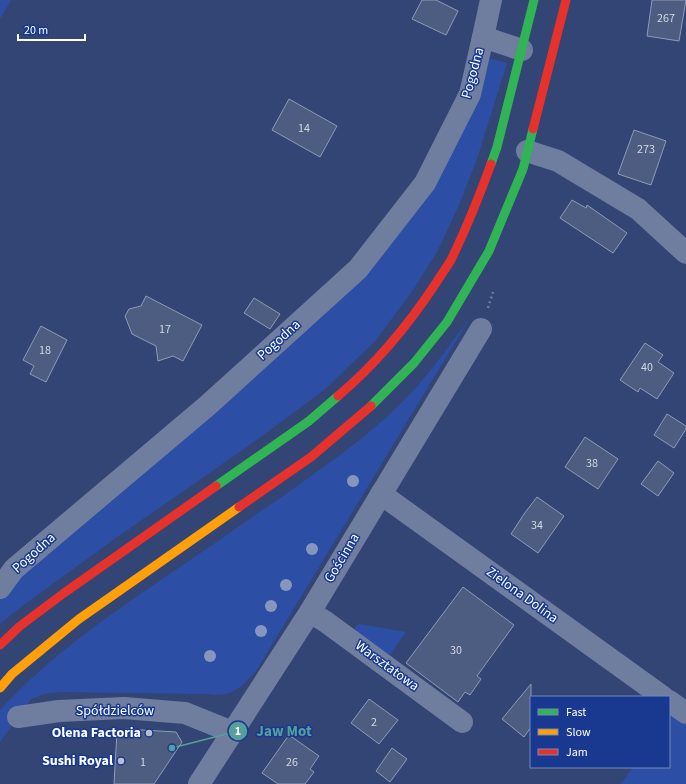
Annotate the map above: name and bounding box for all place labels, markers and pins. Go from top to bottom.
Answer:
callout: Jaw Mot [228,717,319,744]
place label: Olena Factoria [52,723,141,743]
marker: Olena Factoria [144,728,154,738]
place label: Sushi Royal [42,751,113,771]
marker: Sushi Royal [116,756,126,766]

